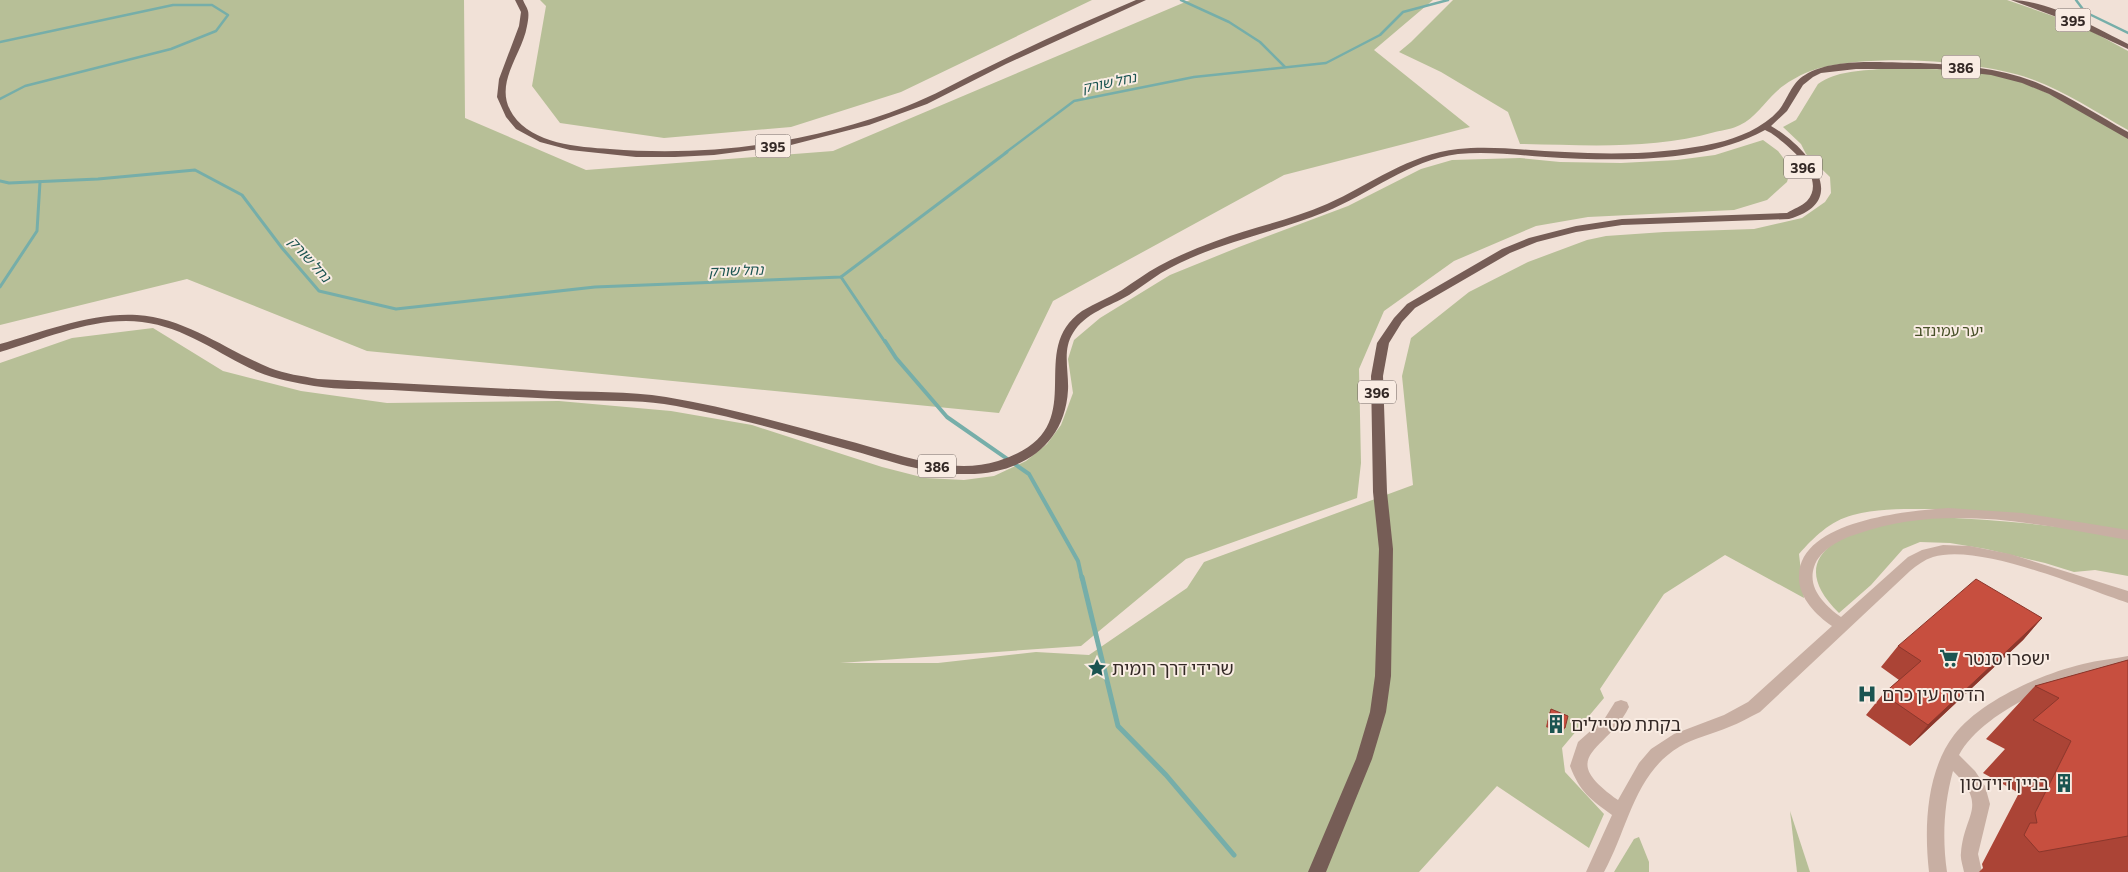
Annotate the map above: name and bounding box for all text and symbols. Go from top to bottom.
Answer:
road number: 395 [2056,8,2090,32]
road number: 386 [1942,56,1980,78]
water label: נחל שורק [1080,68,1139,96]
road number: 395 [756,134,790,158]
road number: 396 [1784,156,1822,178]
water label: נחל שורק [285,233,336,286]
water label: נחל שורק [708,260,765,279]
park label: יער עמינדב [1914,321,1984,339]
road number: 396 [1358,381,1396,404]
road number: 386 [918,454,956,478]
supermarket icon: ישפרו סנטר [1938,647,1960,669]
place label: ישפרו סנטר [1964,647,2050,669]
place icon: שרידי דרך רומית [1086,657,1108,679]
place label: שרידי דרך רומית [1112,657,1234,679]
hospital icon: הדסה עין כרם [1856,683,1878,705]
place label: הדסה עין כרם [1882,683,1985,705]
building icon: בקתת מטיילים [1545,713,1567,735]
place label: בקתת מטיילים [1571,713,1681,735]
place label: בניין דוידסון [1960,772,2049,794]
building icon: בניין דוידסון [2053,772,2075,794]

